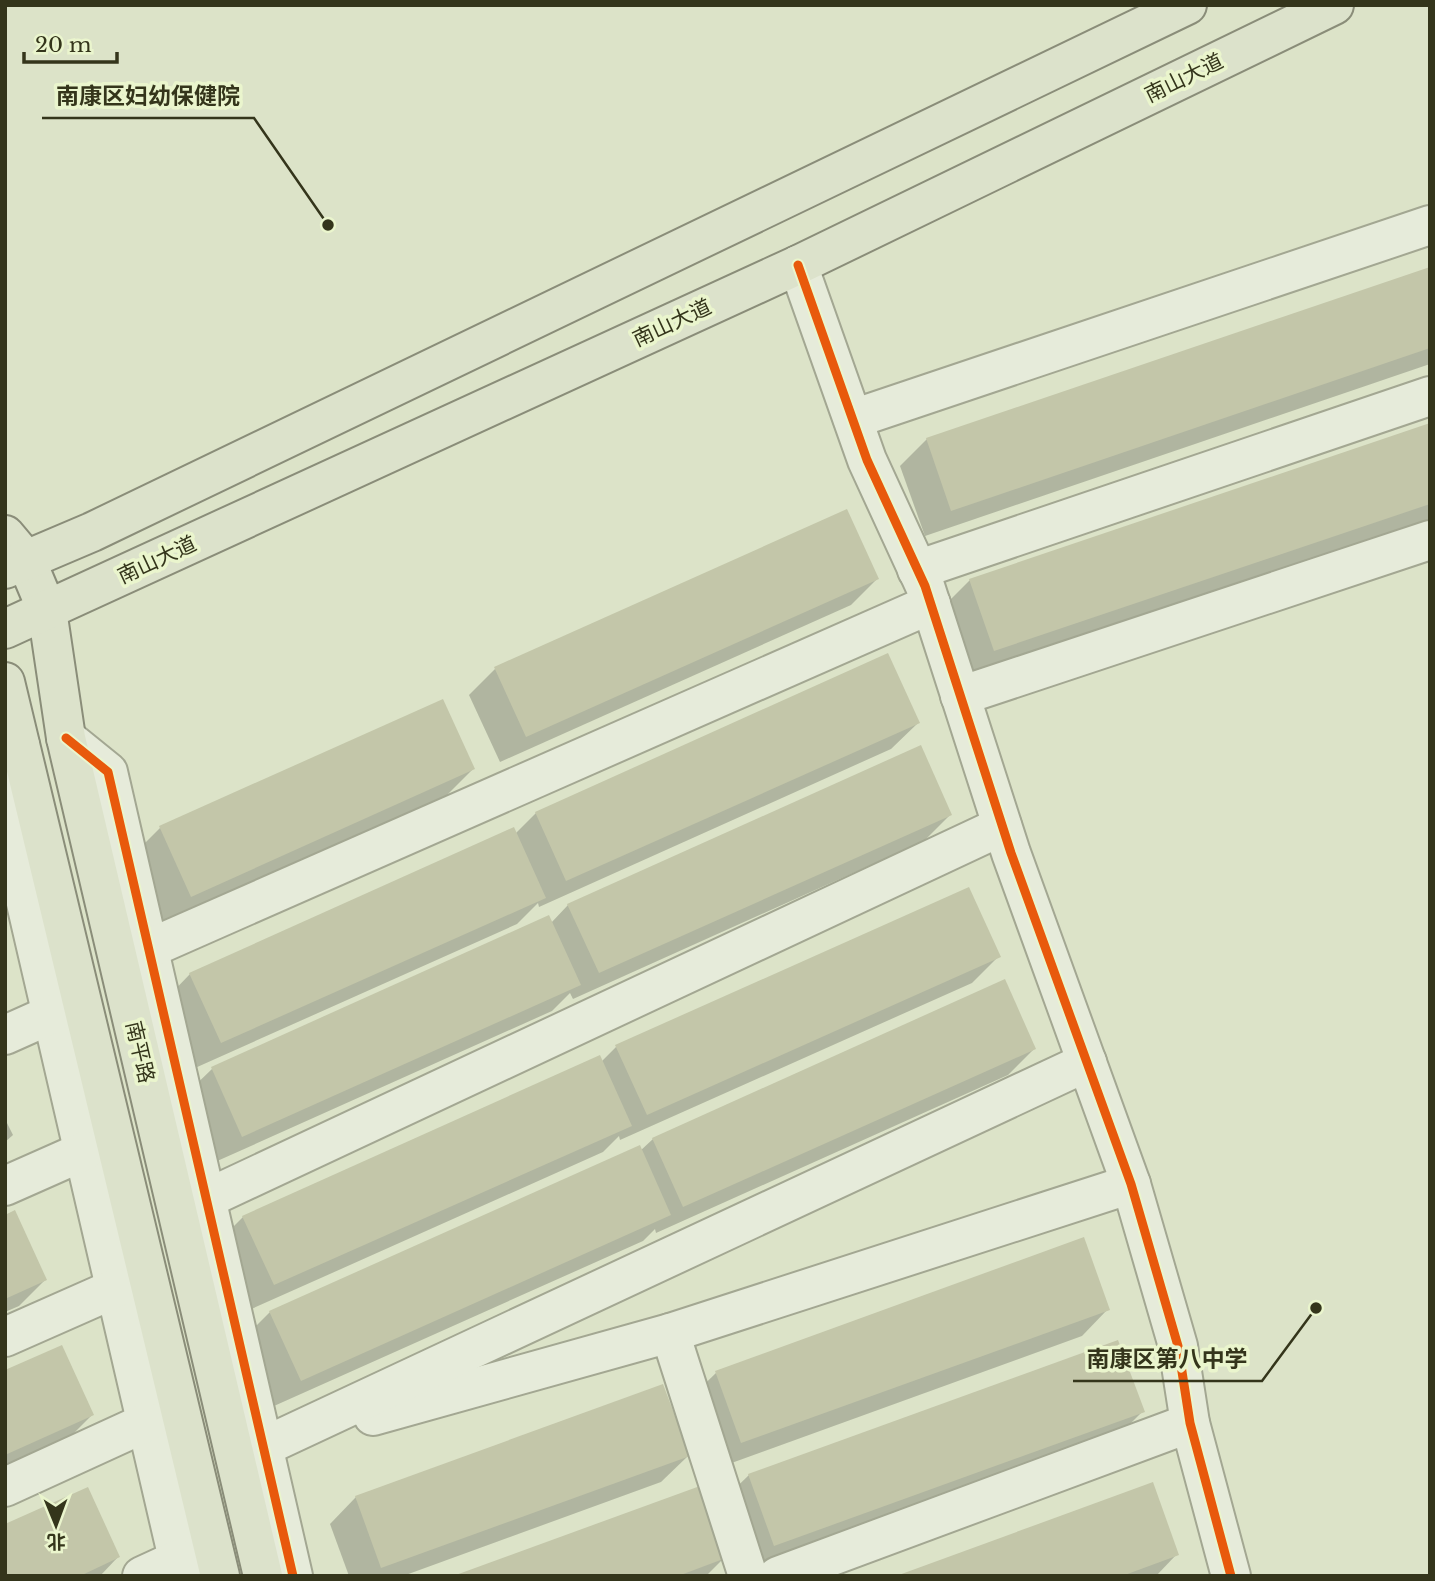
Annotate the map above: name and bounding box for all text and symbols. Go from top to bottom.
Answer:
scale bar [24,21,117,65]
text: 20 m [35,32,92,58]
street label: 南山大道 [1141,48,1227,108]
callout: 南康区妇幼保健院 [42,74,254,118]
text: 南康区妇幼保健院 [56,82,240,110]
street label: 南山大道 [628,293,716,353]
street label: 南山大道 [113,530,201,590]
street label: 南平路 [120,1018,160,1086]
callout: 南康区第八中学 [1073,1337,1262,1381]
text: 南康区第八中学 [1087,1345,1248,1373]
north arrow [21,1490,91,1560]
text: 北 [47,1530,66,1553]

